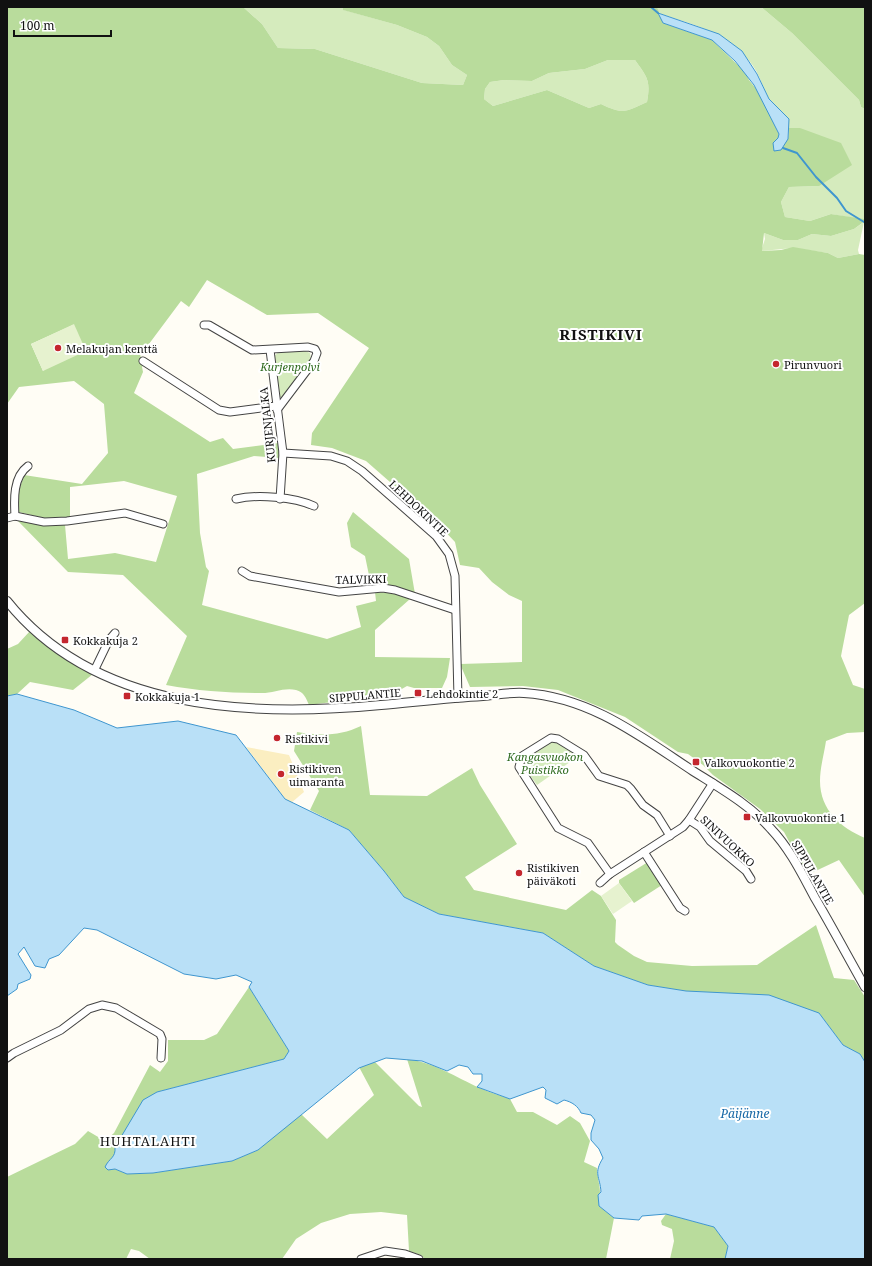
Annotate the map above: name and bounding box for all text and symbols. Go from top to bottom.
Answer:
scale bar [14,12,111,38]
text: 100 m [20,17,55,34]
district label: RISTIKIVI [559,324,643,344]
place label: Melakujan kenttä [66,341,158,356]
marker: Melakujan kenttä [53,343,63,353]
place label: Pirunvuori [784,357,842,372]
park label: Kurjenpolvi [259,359,321,374]
marker: Pirunvuori [771,359,781,369]
street label: KURJENJALKA [256,386,278,464]
street label: LEHDOKINTIE [386,476,452,540]
street label: TALVIKKI [335,571,387,587]
place label: Kokkakuja 2 [73,633,138,648]
marker: Kokkakuja 2 [60,635,70,645]
street label: SIPPULANTIE [329,684,402,706]
place label: Lehdokintie 2 [426,686,498,701]
marker: Lehdokintie 2 [413,688,423,698]
place label: Kokkakuja 1 [135,689,200,704]
marker: Kokkakuja 1 [122,691,132,701]
place label: Ristikivi [285,731,328,746]
marker: Ristikivi [272,733,282,743]
park label: Kangasvuokon Puistikko [506,749,583,777]
place label: Valkovuokontie 2 [704,755,795,770]
marker: Valkovuokontie 2 [691,757,701,767]
place label: Ristikiven uimaranta [289,761,344,789]
marker: Ristikiven uimaranta [276,769,286,779]
place label: Valkovuokontie 1 [755,810,846,825]
street label: SINIVUOKKO [698,812,758,870]
marker: Valkovuokontie 1 [742,812,752,822]
street label: SIPPULANTIE [789,837,838,907]
place label: Ristikiven päiväkoti [527,860,579,888]
marker: Ristikiven päiväkoti [514,868,524,878]
water label: Päijänne [720,1105,769,1122]
district label: HUHTALAHTI [100,1132,196,1150]

